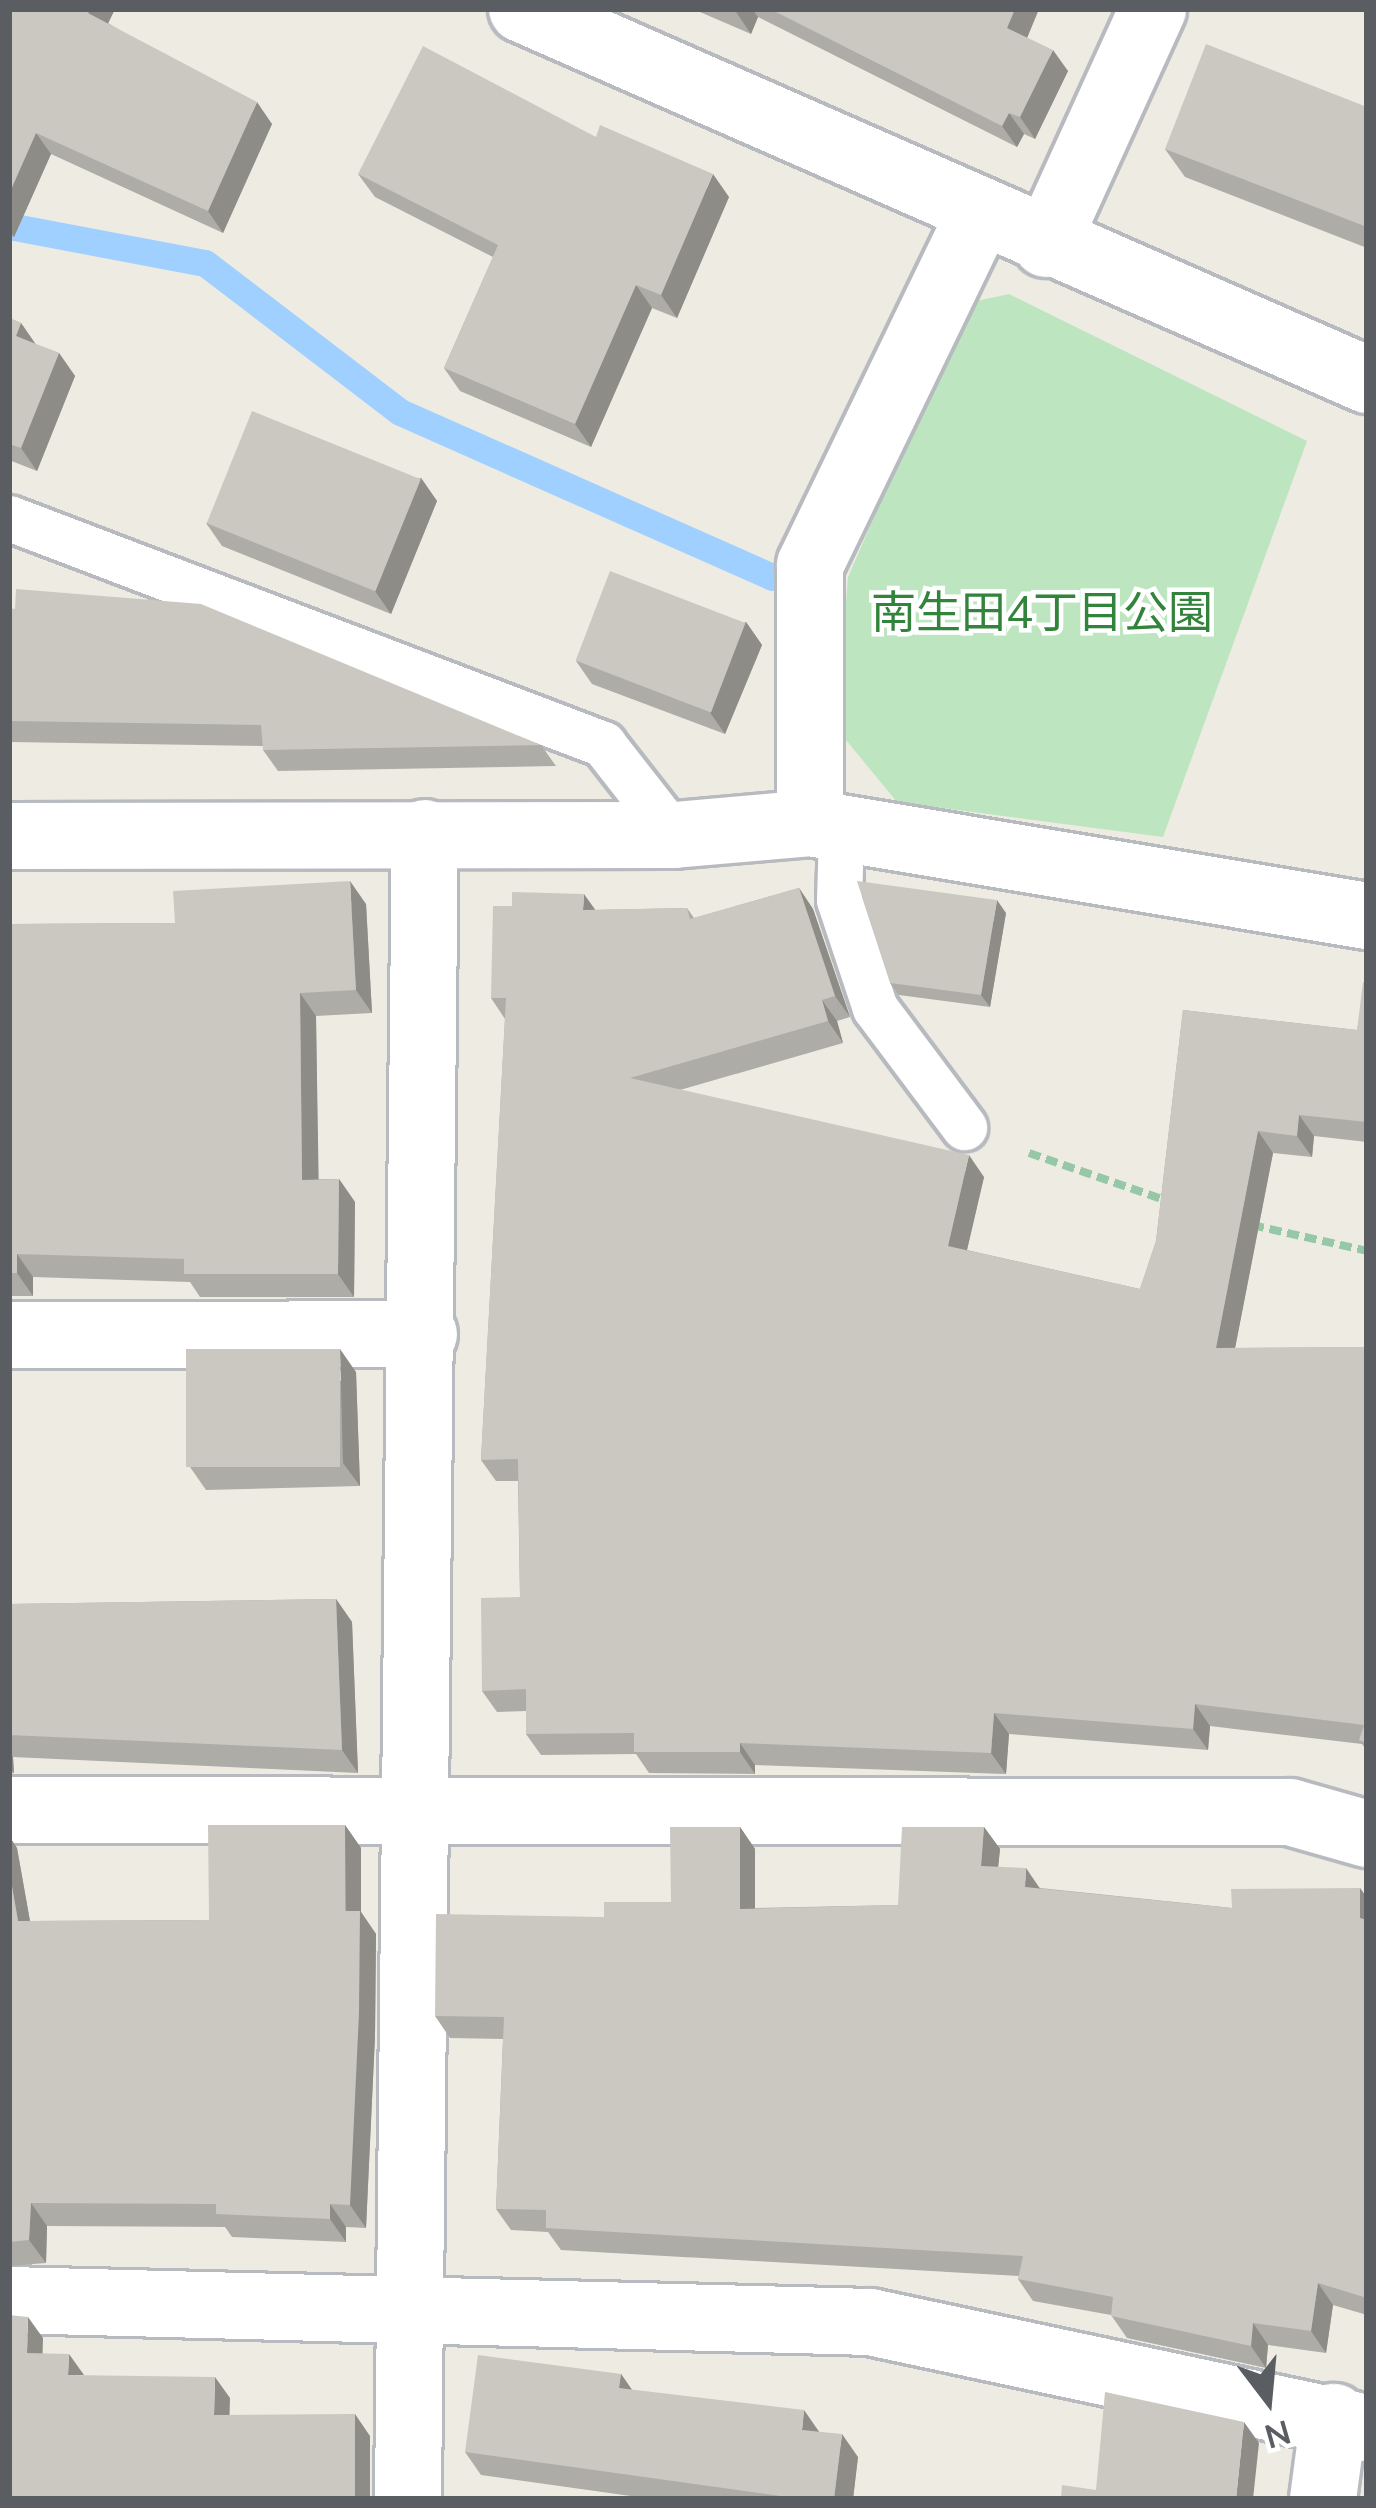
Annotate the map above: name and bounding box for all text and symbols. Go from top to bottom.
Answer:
park label: 南生田4丁目公園 [871,585,1213,639]
north arrow [1208,2340,1328,2460]
text: N [1260,2412,1296,2458]

